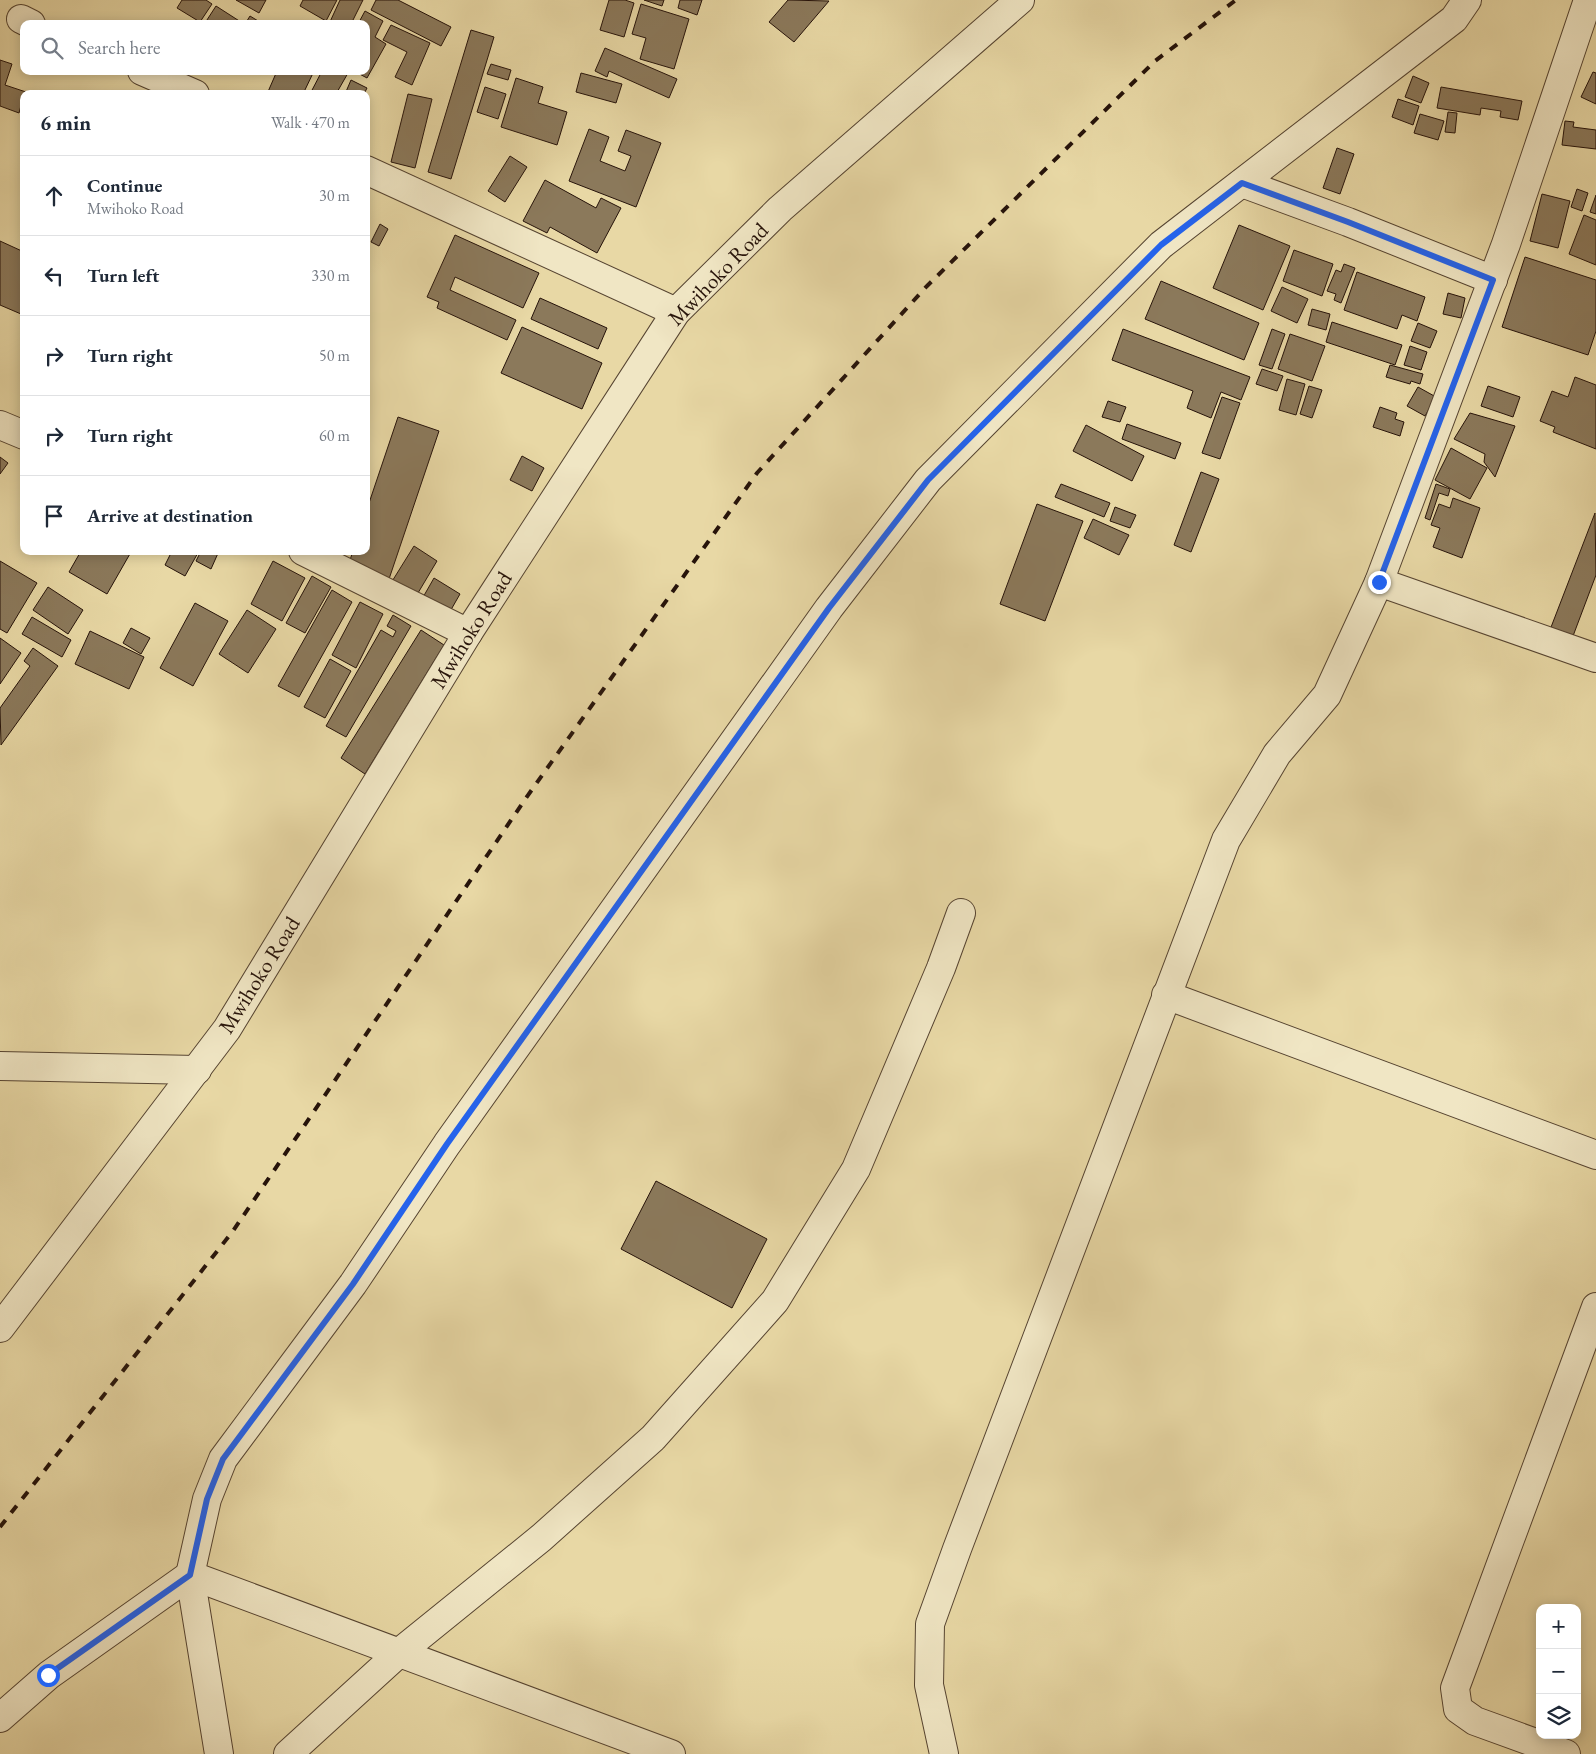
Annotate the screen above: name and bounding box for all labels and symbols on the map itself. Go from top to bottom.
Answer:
street label: Mwihoko Road [661,215,775,332]
street label: Mwihoko Road [423,565,519,694]
route end [1368,571,1391,594]
street label: Mwihoko Road [211,910,307,1039]
route start [37,1664,60,1687]

